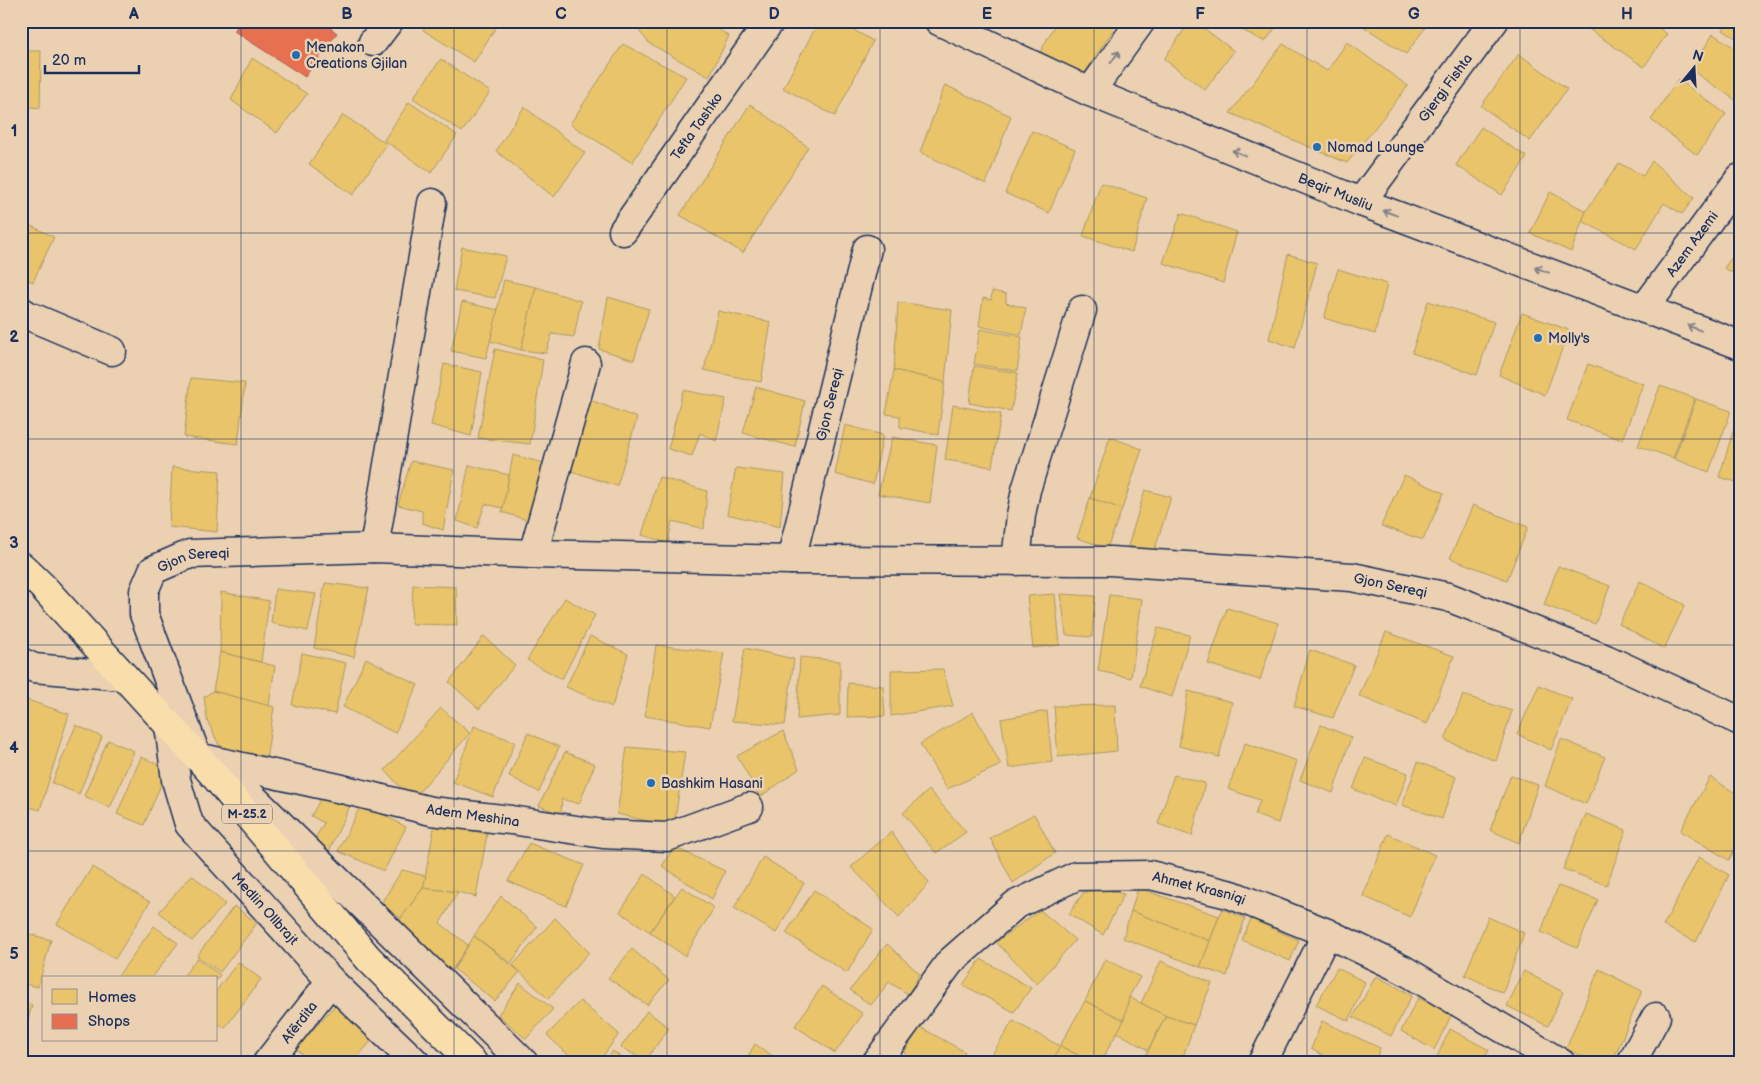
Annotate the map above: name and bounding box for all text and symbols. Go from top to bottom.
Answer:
text: A [128,5,139,24]
text: B [341,5,353,24]
text: C [555,5,567,24]
text: D [768,5,780,24]
text: E [982,5,992,24]
text: F [1195,5,1205,24]
text: G [1408,5,1420,24]
text: H [1621,5,1633,24]
place label: Menakon Creations Gjilan [306,39,407,72]
scale bar [45,42,139,74]
north arrow [1668,42,1718,92]
text: N [1690,46,1705,66]
marker: Menakon Creations Gjilan [290,49,302,61]
one-way arrow [1110,50,1121,64]
street label: Gjergj Fishta [1415,50,1476,125]
text: 20 m [52,51,86,70]
street label: Tefta Tashko [667,89,726,164]
text: 1 [11,122,17,141]
place label: Nomad Lounge [1327,139,1424,156]
marker: Nomad Lounge [1311,141,1323,153]
one-way arrow [1232,147,1247,157]
street label: Beqir Musliu [1296,169,1375,215]
one-way arrow [1383,208,1398,217]
street label: Azem Azemi [1663,208,1722,280]
one-way arrow [1535,265,1550,275]
one-way arrow [1687,323,1702,332]
text: 2 [9,328,19,347]
place label: Molly's [1548,330,1590,347]
marker: Molly's [1532,332,1544,344]
street label: Gjon Sereqi [812,366,847,443]
text: 3 [9,534,19,553]
street label: Gjon Sereqi [155,545,230,576]
street label: Gjon Sereqi [1352,570,1429,601]
text: 4 [9,739,19,758]
place label: Bashkim Hasani [661,775,763,792]
marker: Bashkim Hasani [645,777,657,789]
street label: Adem Meshina [425,801,521,830]
road number: M-25.2 [222,804,272,824]
street label: Ahmet Krasniqi [1151,868,1248,909]
street label: Medlin Ollbrajt [228,869,302,949]
text: 5 [9,945,19,964]
legend [42,976,218,1042]
text: Homes [88,988,137,1007]
street label: Afërdita [278,998,321,1047]
text: Shops [88,1012,131,1031]

